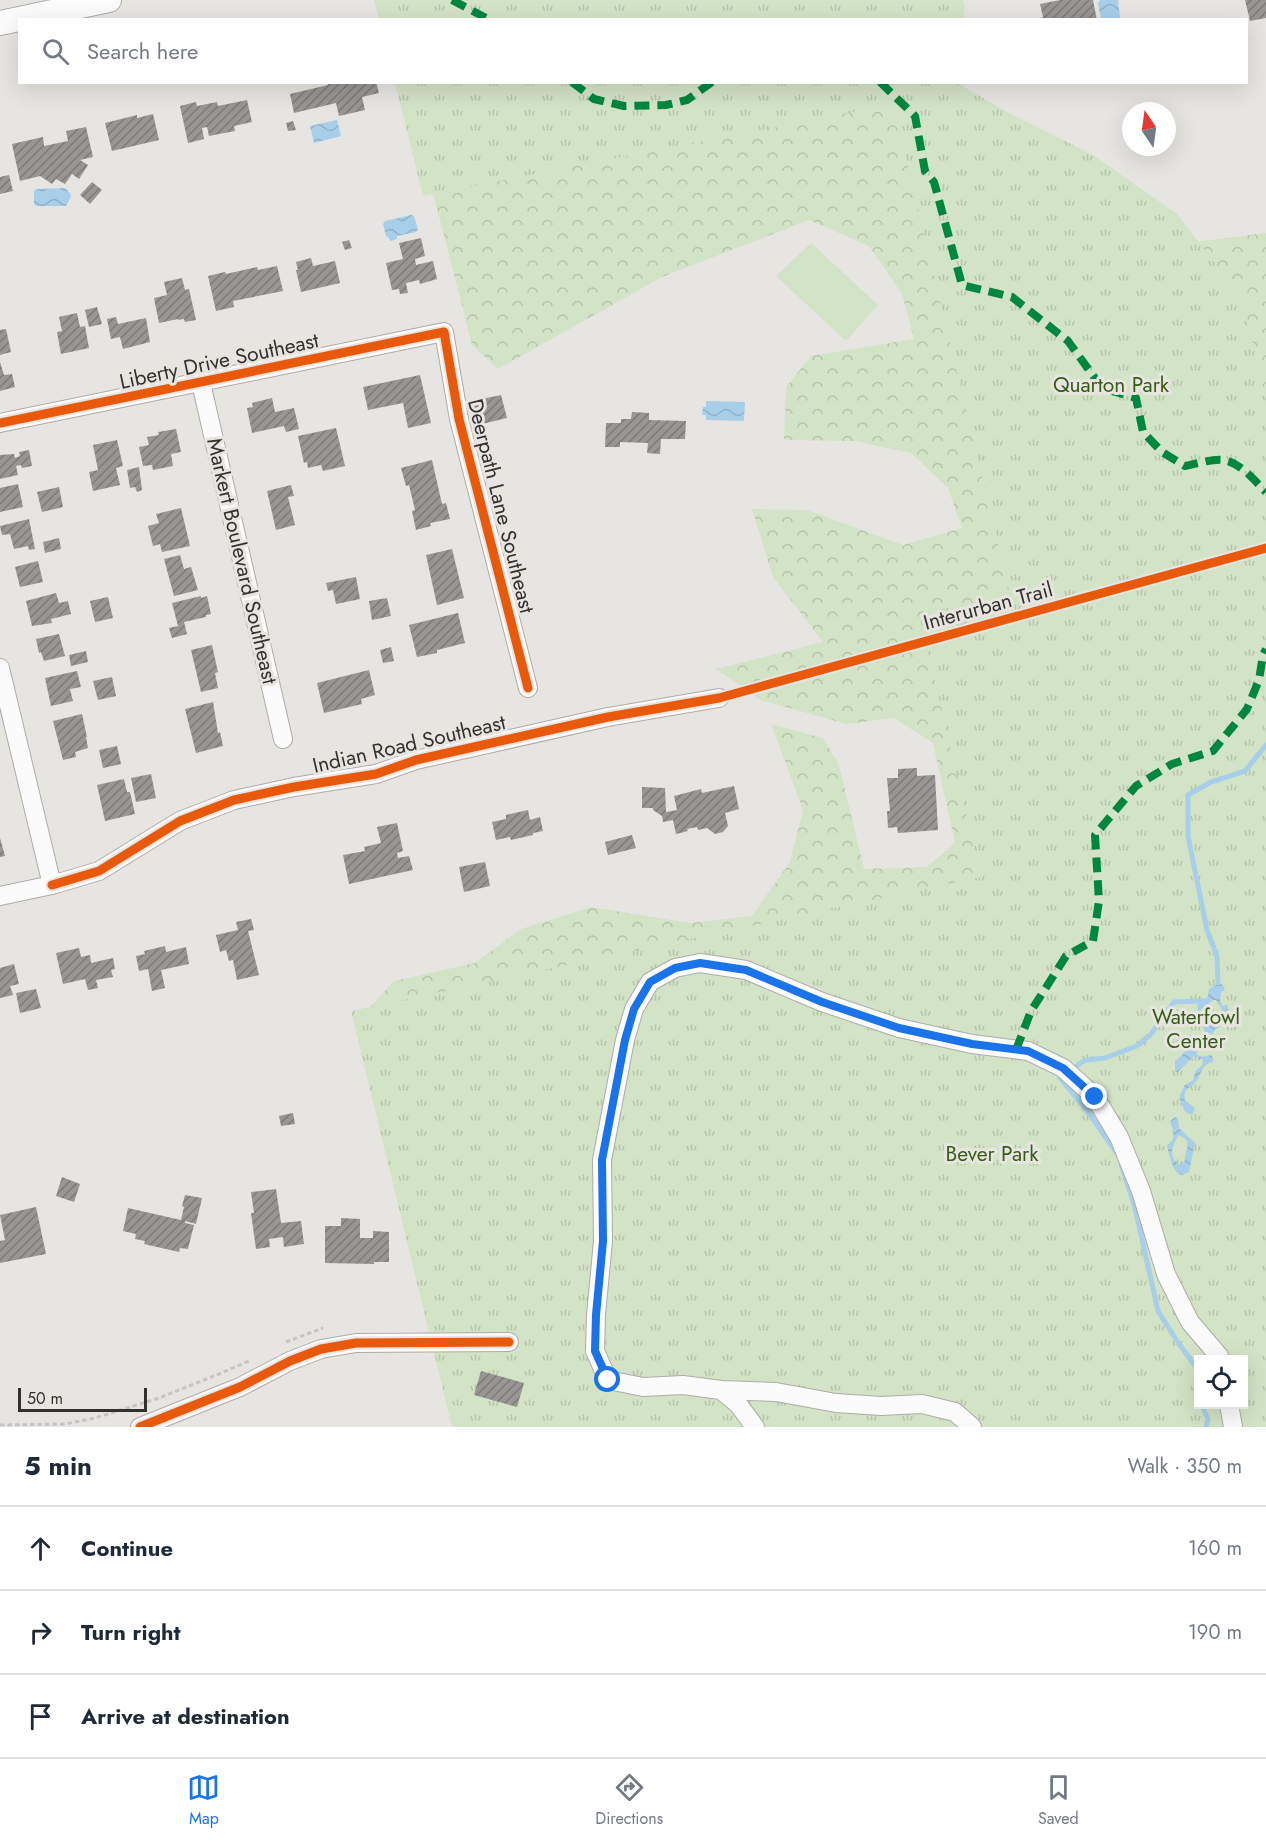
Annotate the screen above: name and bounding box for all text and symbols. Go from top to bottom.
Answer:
search box [18,18,1248,84]
icon: search [39,35,72,68]
text: Search here [87,35,198,67]
north arrow [1122,102,1176,156]
street label: Liberty Drive Southeast [117,325,321,397]
park label: Quarton Park [1053,370,1170,400]
street label: Deerpath Lane Southeast [460,396,542,616]
street label: Markert Boulevard Southeast [199,435,285,687]
street label: Interurban Trail [920,574,1056,638]
street label: Indian Road Southeast [310,707,508,781]
park label: Waterfowl Center [1152,1002,1240,1056]
route end [1081,1083,1107,1109]
park label: Bever Park [946,1139,1039,1169]
map controls [1194,1355,1248,1409]
button: locate [1194,1355,1248,1409]
route start [594,1366,620,1392]
scale bar [18,1385,147,1412]
text: 50 m [27,1387,63,1410]
text: 5 min [24,1447,92,1485]
text: Walk · 350 m [1127,1452,1242,1481]
icon: ahead [24,1532,57,1565]
text: Continue [81,1532,173,1564]
text: 160 m [1188,1534,1242,1563]
icon: right [24,1616,57,1649]
text: Turn right [81,1616,181,1648]
text: 190 m [1188,1618,1242,1647]
icon: arrive [24,1700,57,1733]
text: Arrive at destination [81,1700,290,1732]
tab: Map [187,1771,220,1830]
tab: Directions [595,1771,663,1830]
tab: Saved [1038,1771,1079,1830]

